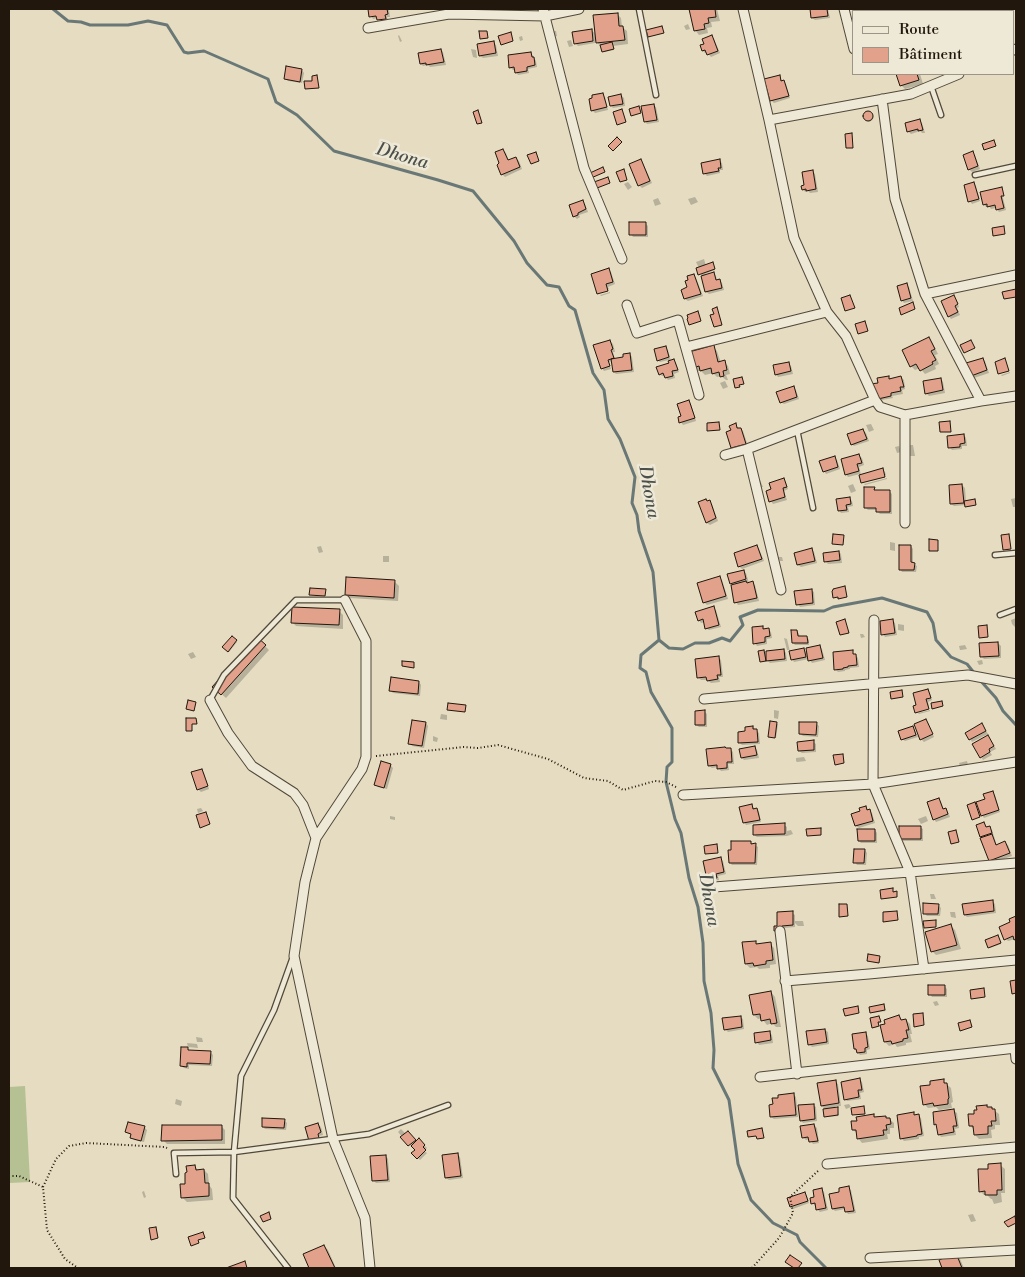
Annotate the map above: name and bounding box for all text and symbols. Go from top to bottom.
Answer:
legend [852,10,1015,75]
text: Route [899,20,939,39]
text: Bâtiment [899,45,962,64]
water label: Dhona [373,139,431,175]
water label: Dhona [633,464,663,520]
water label: Dhona [693,872,723,928]

